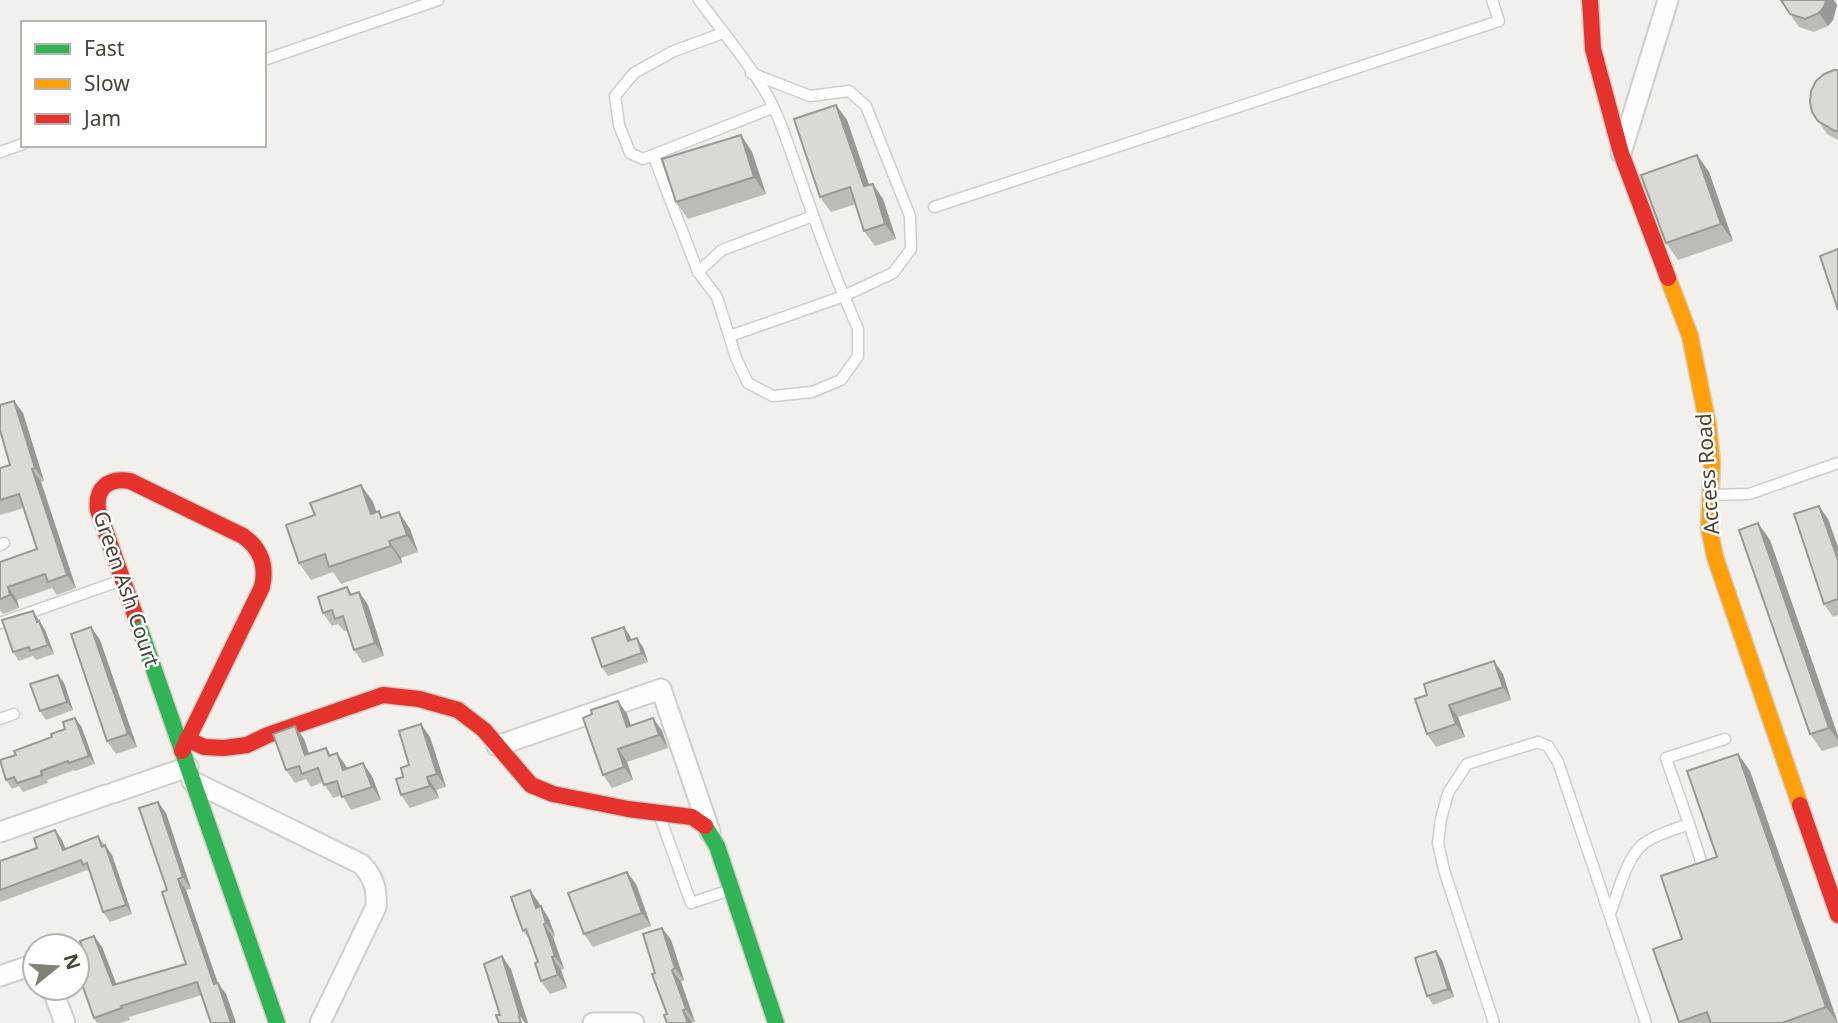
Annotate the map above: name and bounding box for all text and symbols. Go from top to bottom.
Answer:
legend [21,21,266,147]
text: Fast [84,34,125,62]
text: Slow [84,69,130,97]
text: Jam [82,104,121,132]
street label: Access Road [1689,413,1725,536]
street label: Green Ash Court [87,507,167,671]
north arrow [21,932,91,1002]
text: N [57,950,87,973]

